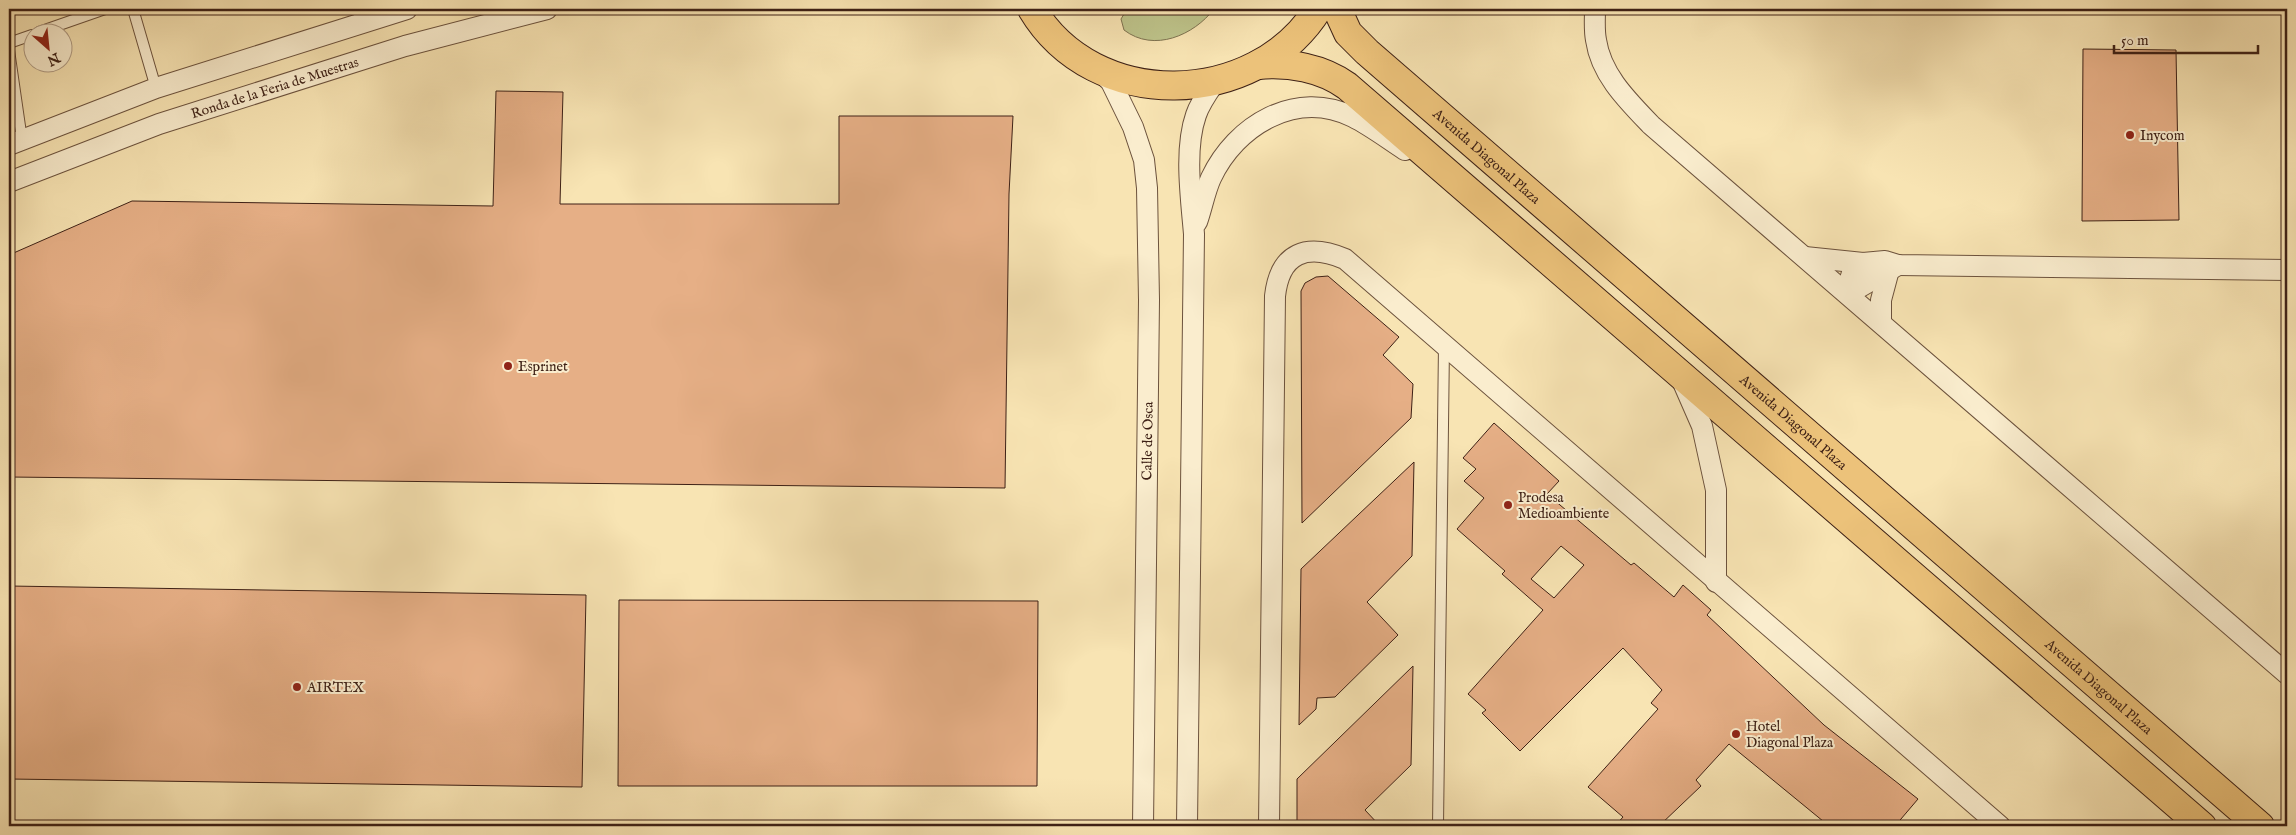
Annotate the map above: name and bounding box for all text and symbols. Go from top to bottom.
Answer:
north arrow [22,22,72,72]
scale bar [2114,22,2257,54]
text: 50 m [2121,31,2149,50]
text: N [44,47,64,69]
street label: Ronda de la Feria de Muestras [189,53,361,123]
street label: Avenida Diagonal Plaza [1428,105,1545,209]
place label: Inycom [2140,127,2185,145]
marker: Inycom [2124,129,2136,141]
place label: Esprinet [518,358,568,376]
marker: Esprinet [502,360,514,372]
street label: Avenida Diagonal Plaza [1735,370,1851,475]
street label: Calle de Osca [1138,401,1158,481]
place label: Prodesa Medioambiente [1518,489,1610,523]
marker: Prodesa Medioambiente [1502,499,1514,511]
street label: Avenida Diagonal Plaza [2040,635,2157,739]
place label: AIRTEX [306,679,365,697]
marker: AIRTEX [291,681,303,693]
place label: Hotel Diagonal Plaza [1746,718,1834,752]
marker: Hotel Diagonal Plaza [1730,728,1742,740]

